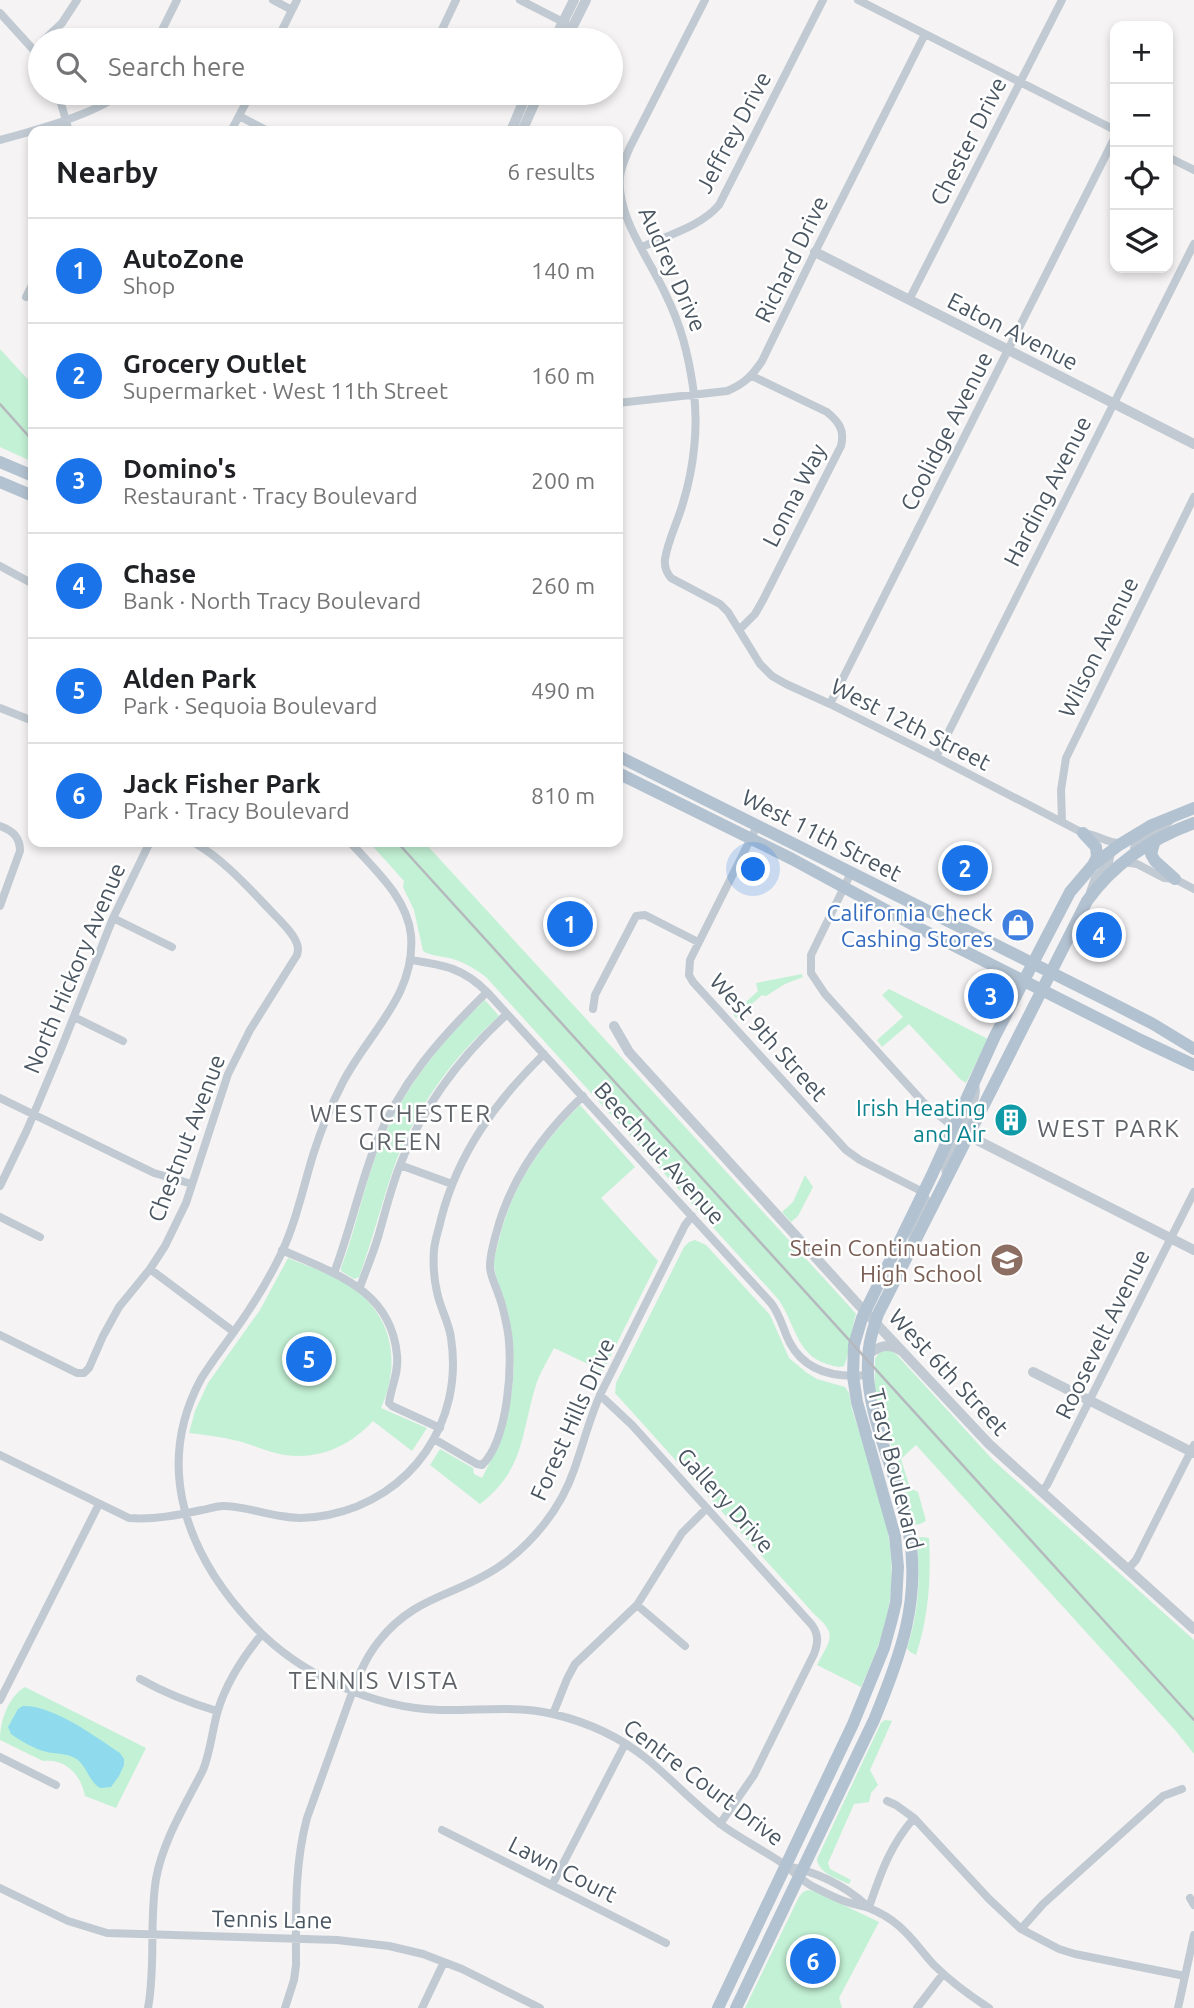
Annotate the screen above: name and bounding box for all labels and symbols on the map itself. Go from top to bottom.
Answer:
street label: Jeffrey Drive [691,67,775,197]
street label: Chester Drive [925,73,1011,209]
street label: Richard Drive [750,192,832,326]
street label: Audrey Drive [634,203,712,335]
street label: Eaton Avenue [944,287,1082,375]
street label: Coolidge Avenue [895,347,997,515]
street label: Harding Avenue [998,412,1096,570]
street label: Lonna Way [757,439,831,551]
street label: Wilson Avenue [1053,573,1143,721]
street label: West 12th Street [827,673,995,775]
street label: West 11th Street [738,784,906,886]
pin: 2 [942,842,988,894]
your location [736,852,770,886]
street label: North Hickory Avenue [18,859,130,1077]
pin: 1 [547,898,593,950]
place label: California Check Cashing Stores [826,900,993,951]
shop icon: California Check Cashing Stores [999,906,1037,944]
pin: 4 [1076,909,1122,961]
street label: West 9th Street [705,968,833,1106]
pin: 3 [968,970,1014,1022]
street label: Chestnut Avenue [143,1051,229,1225]
street label: Beechnut Avenue [590,1077,730,1229]
place label: Irish Heating and Air [856,1095,986,1146]
district label: WESTCHESTER GREEN [310,1100,492,1155]
building icon: Irish Heating and Air [992,1101,1030,1139]
district label: WEST PARK [1037,1115,1181,1142]
place label: Stein Continuation High School [790,1235,982,1286]
school or university icon: Stein Continuation High School [988,1241,1026,1279]
street label: Roosevelt Avenue [1050,1245,1154,1423]
street label: West 6th Street [884,1304,1014,1440]
pin: 5 [286,1333,332,1385]
street label: Forest Hills Drive [525,1334,619,1504]
street label: Tracy Boulevard [864,1386,928,1552]
street label: Gallery Drive [673,1443,779,1557]
district label: TENNIS VISTA [289,1667,459,1694]
street label: Centre Court Drive [619,1714,789,1850]
street label: Lawn Court [505,1831,621,1907]
street label: Tennis Lane [211,1905,333,1933]
pin: 6 [790,1935,836,1987]

